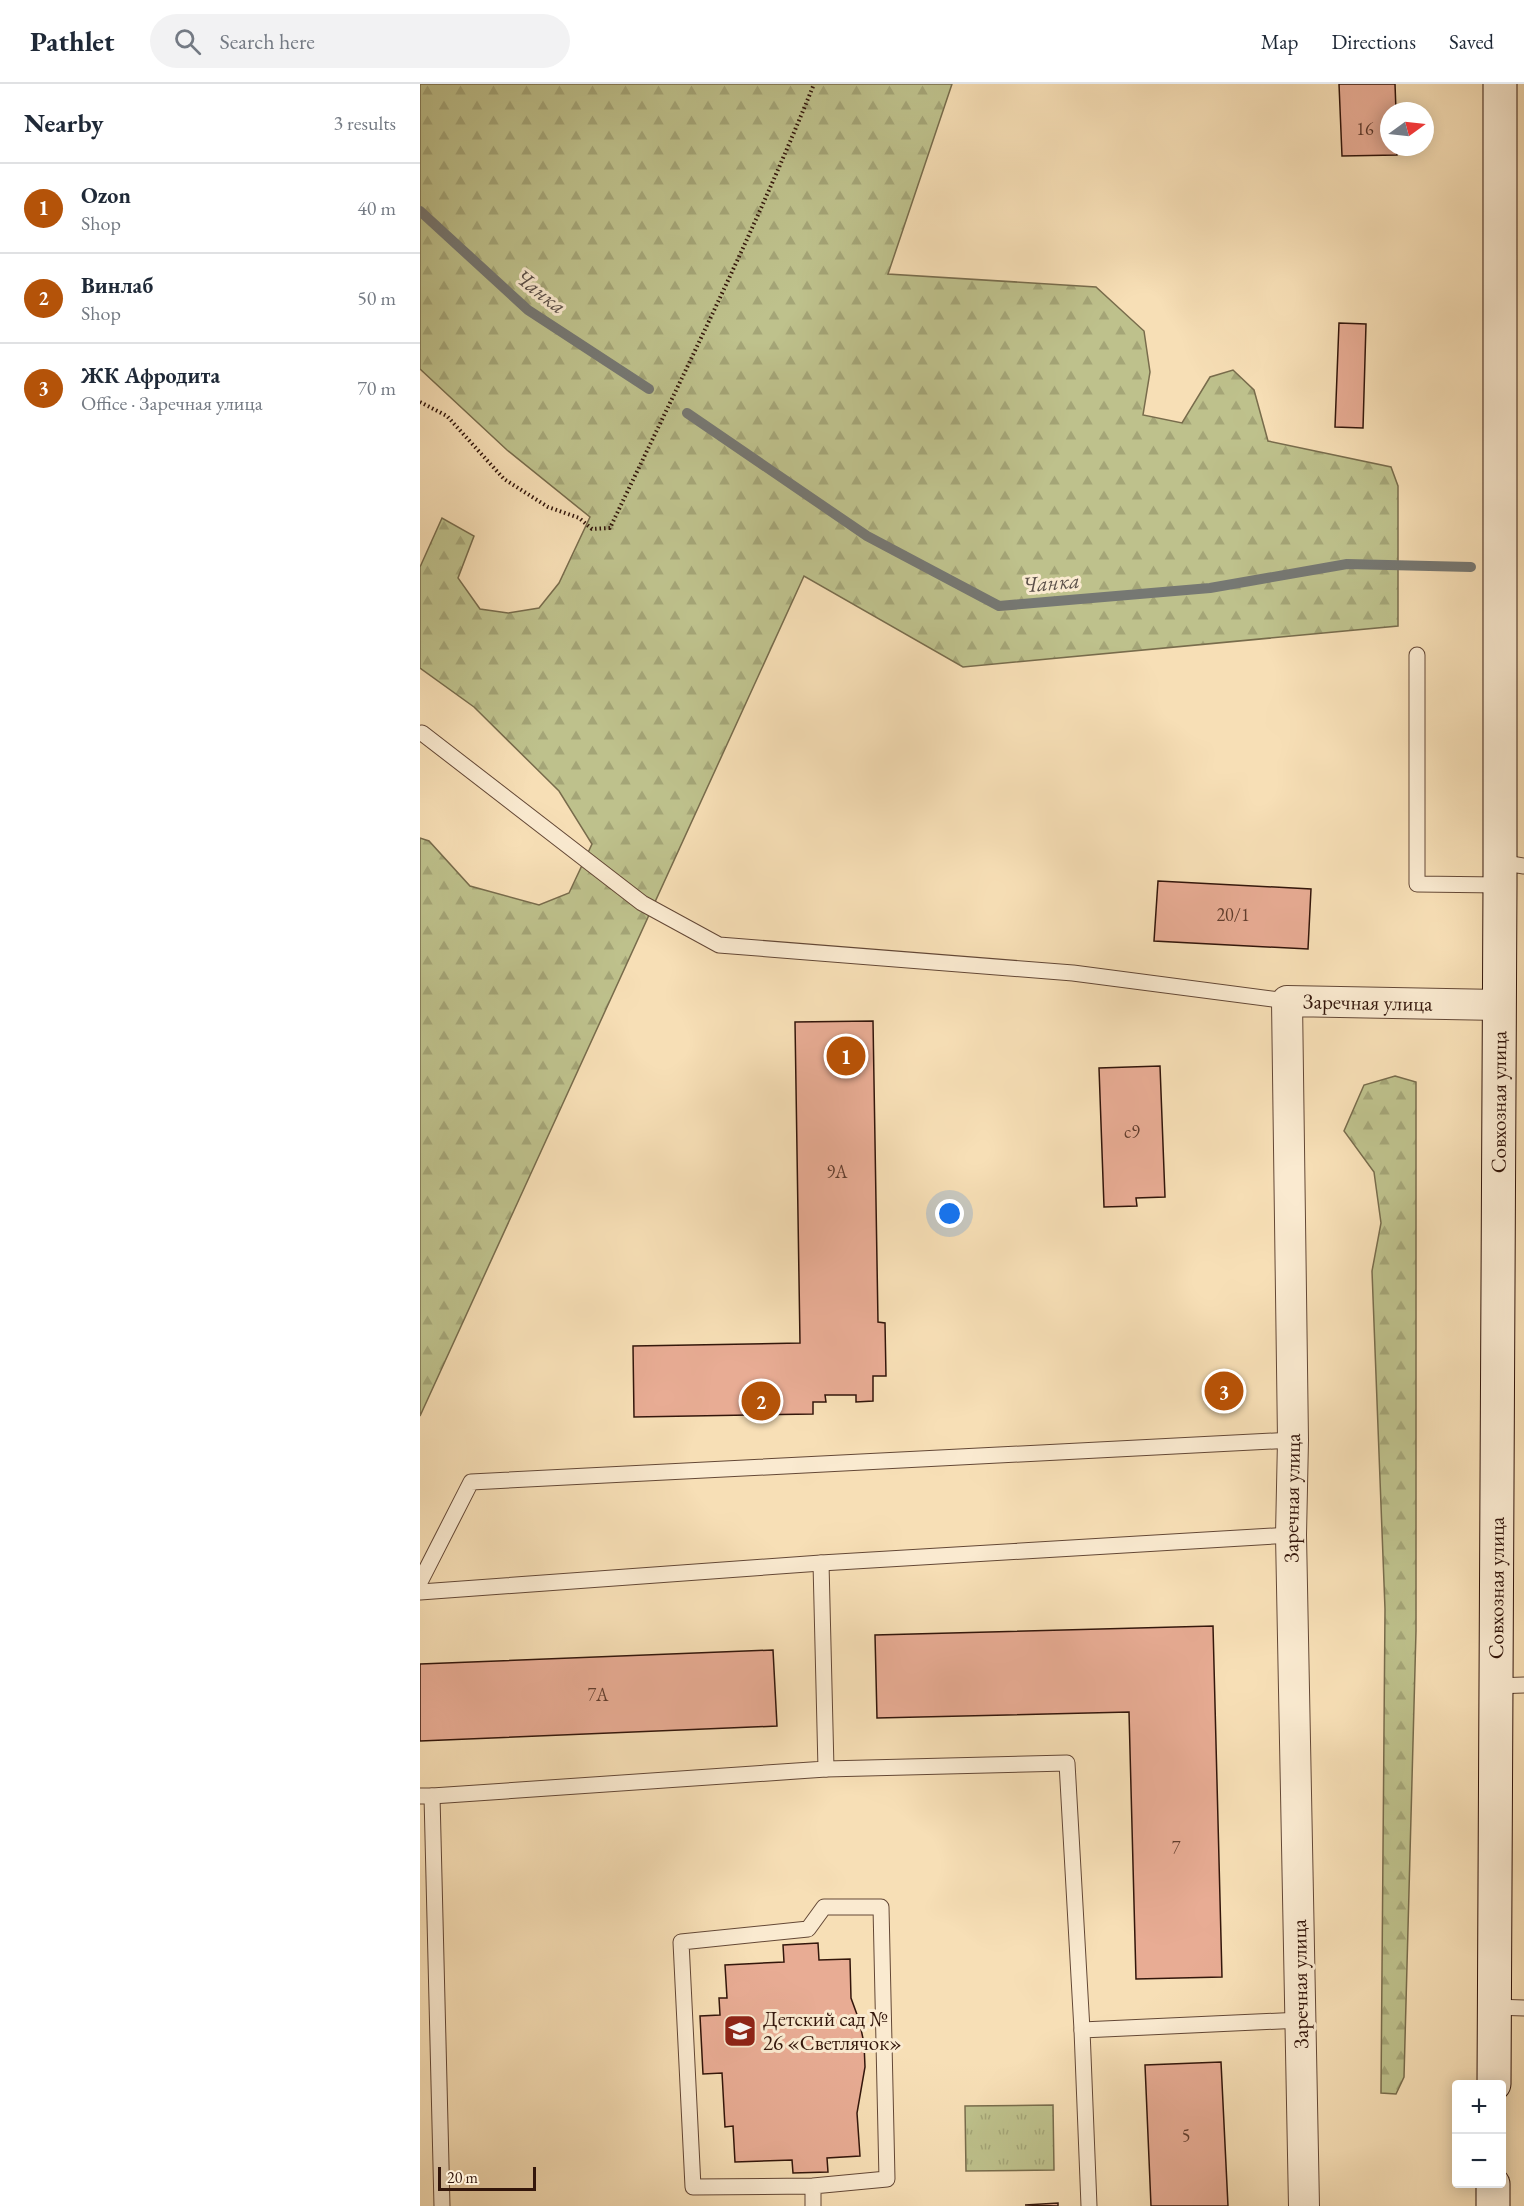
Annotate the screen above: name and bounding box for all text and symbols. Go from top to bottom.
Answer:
search box [150,14,570,68]
text: Pathlet [30,23,114,59]
icon: search [171,25,204,58]
text: Search here [219,27,315,56]
text: Map [1261,28,1298,55]
text: Directions [1331,28,1416,55]
text: Saved [1449,28,1494,55]
north arrow [1380,102,1434,156]
text: Nearby [24,106,104,140]
text: 3 results [333,110,396,136]
house number: 16 [1356,117,1374,140]
text: Ozon [81,181,131,210]
text: 1 [38,195,49,221]
text: 40 m [357,195,396,221]
text: Shop [81,210,121,236]
water label: Чанка [509,262,572,321]
text: Винлаб [81,271,153,300]
text: 2 [38,285,49,311]
text: 50 m [357,285,396,311]
text: Shop [81,300,121,326]
text: ЖК Афродита [81,361,220,390]
text: 3 [38,375,49,401]
text: 70 m [357,375,396,401]
text: Office · Заречная улица [81,390,263,416]
water label: Чанка [1021,566,1081,599]
house number: 20/1 [1216,903,1250,926]
street label: Заречная улица [1303,987,1433,1017]
street label: Совхозная улица [1485,1030,1512,1173]
pin: 1 [826,1034,866,1078]
house number: с9 [1124,1120,1140,1143]
house number: 9А [826,1160,848,1183]
your location [935,1199,964,1228]
pin: 3 [1204,1368,1244,1414]
pin: 2 [742,1378,780,1424]
street label: Заречная улица [1277,1433,1306,1563]
street label: Совхозная улица [1482,1516,1510,1659]
house number: 7А [587,1683,609,1706]
house number: 7 [1172,1836,1181,1859]
street label: Заречная улица [1285,1918,1314,2049]
place label: Детский сад № 26 «Светлячок» [763,2005,902,2056]
school or university icon: Детский сад № 26 «Светлячок» [722,2013,758,2049]
map controls [1452,2080,1506,2188]
button: + [1452,2080,1506,2134]
house number: 5 [1182,2124,1190,2147]
button: − [1452,2134,1506,2188]
scale bar [438,2164,536,2192]
text: 20 m [447,2167,478,2188]

